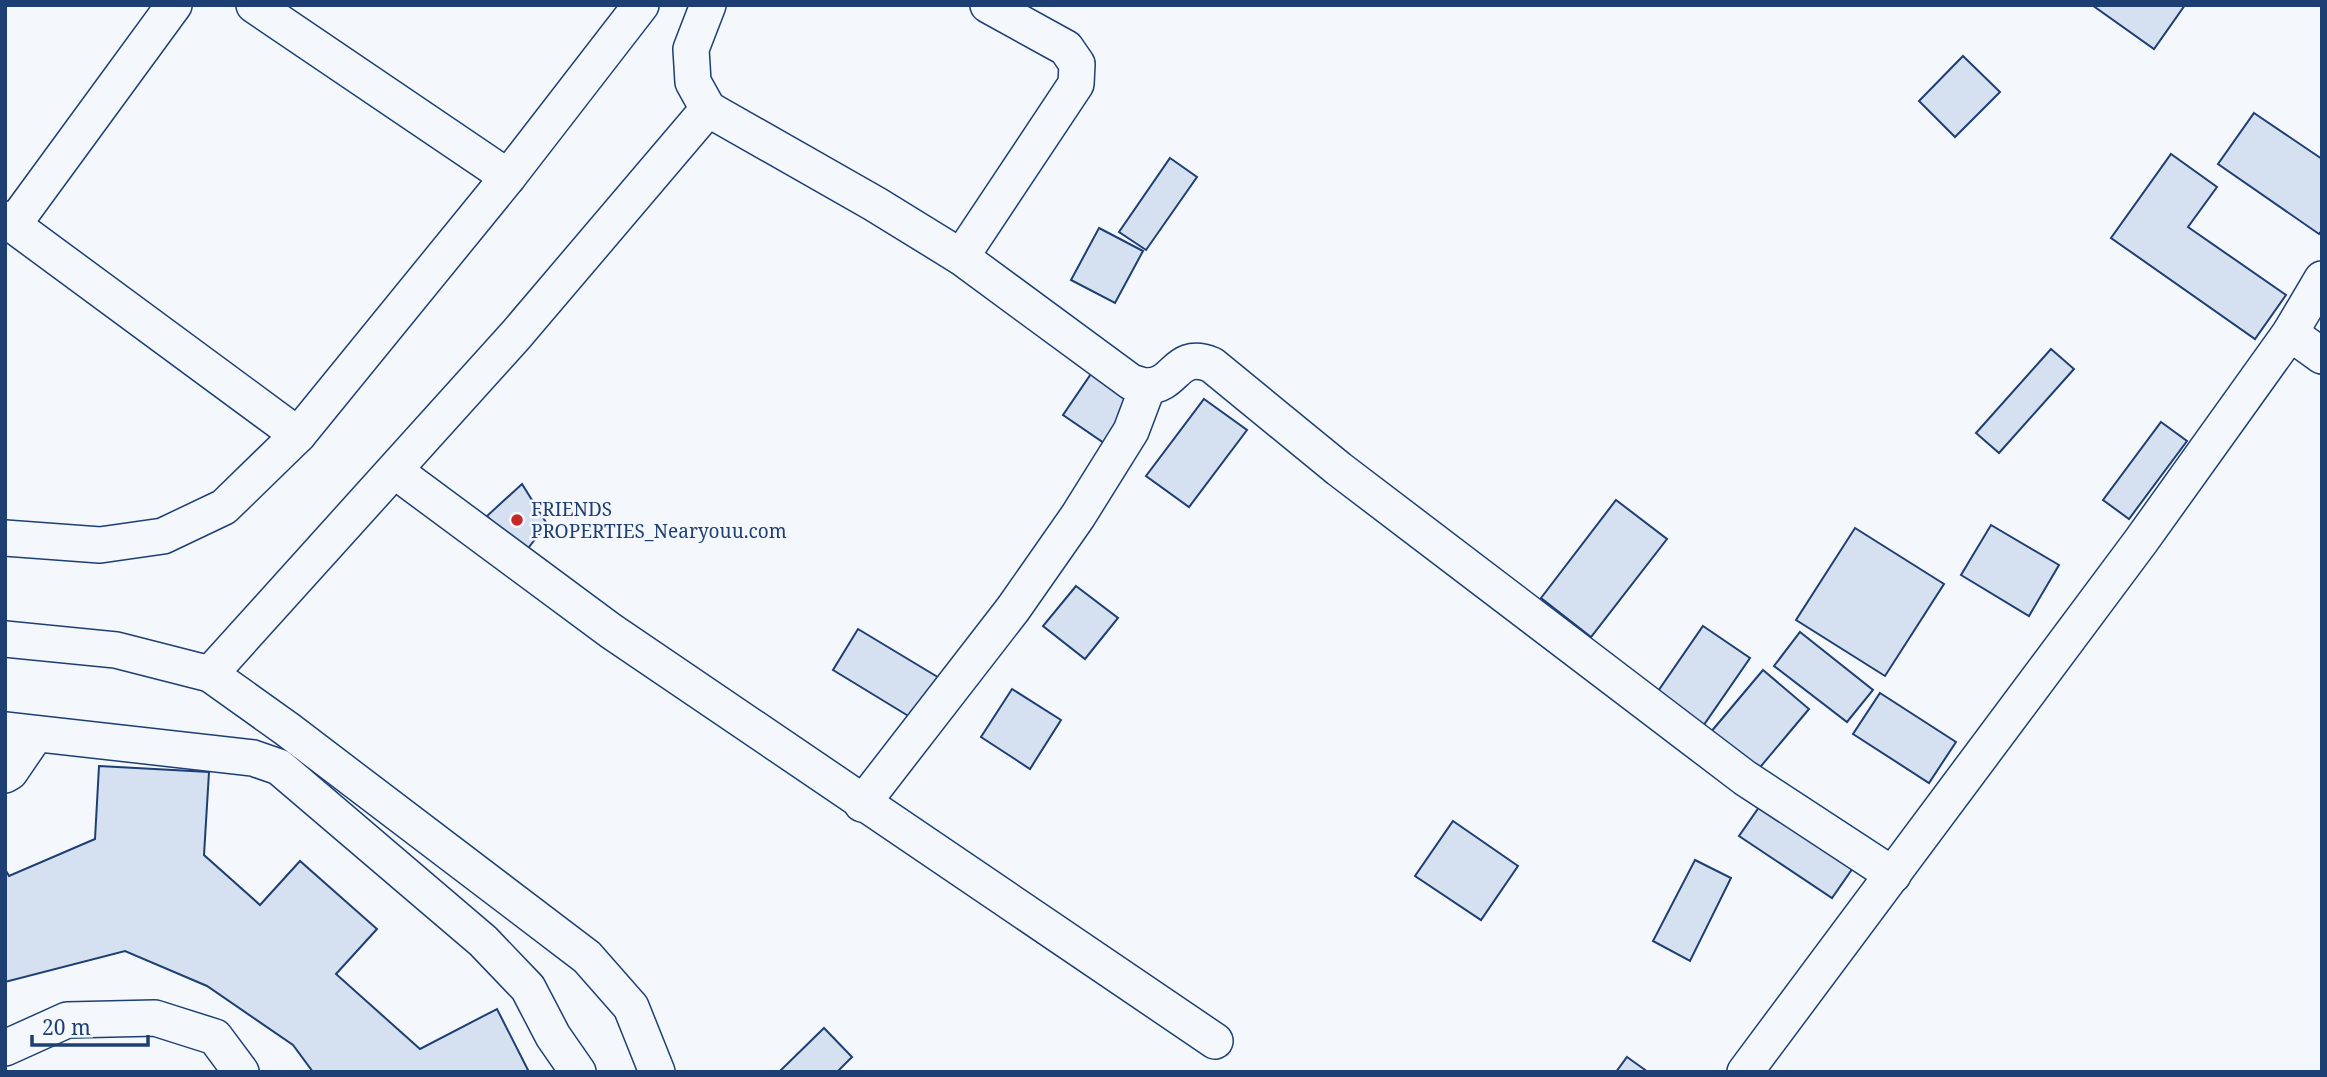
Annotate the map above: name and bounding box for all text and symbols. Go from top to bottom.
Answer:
place label: FRIENDS PROPERTIES_Nearyouu.com [531,496,787,544]
marker: FRIENDS PROPERTIES_Nearyouu.com [509,512,525,528]
scale bar [32,1004,147,1048]
text: 20 m [42,1013,91,1041]

